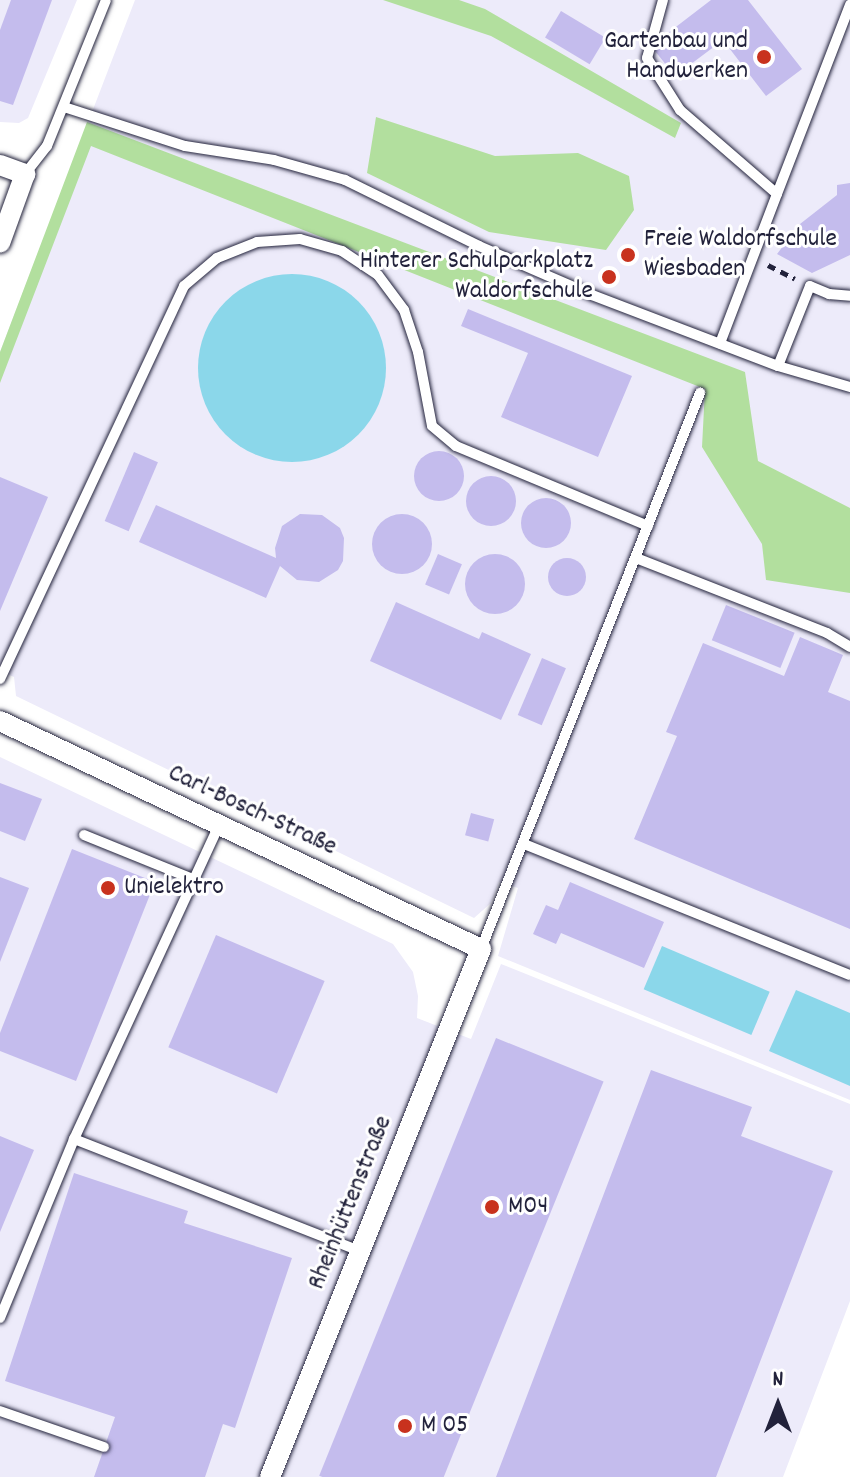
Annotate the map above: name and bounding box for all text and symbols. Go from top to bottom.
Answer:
place label: Gartenbau und Handwerken [604,26,748,88]
marker: Gartenbau und Handwerken [755,48,773,66]
place label: Freie Waldorfschule Wiesbaden [644,224,837,286]
place label: Hinterer Schulparkplatz Waldorfschule [360,246,593,308]
marker: Freie Waldorfschule Wiesbaden [619,246,637,264]
marker: Hinterer Schulparkplatz Waldorfschule [600,268,618,286]
street label: Carl-Bosch-Straße [163,758,341,864]
place label: Unielektro [124,872,224,904]
marker: Unielektro [99,879,117,897]
street label: Rheinhüttenstraße [302,1112,400,1294]
place label: M04 [508,1191,548,1223]
marker: M04 [483,1198,501,1216]
north arrow [738,1365,818,1445]
text: N [773,1365,783,1396]
place label: M 05 [421,1410,468,1442]
marker: M 05 [396,1417,414,1435]

